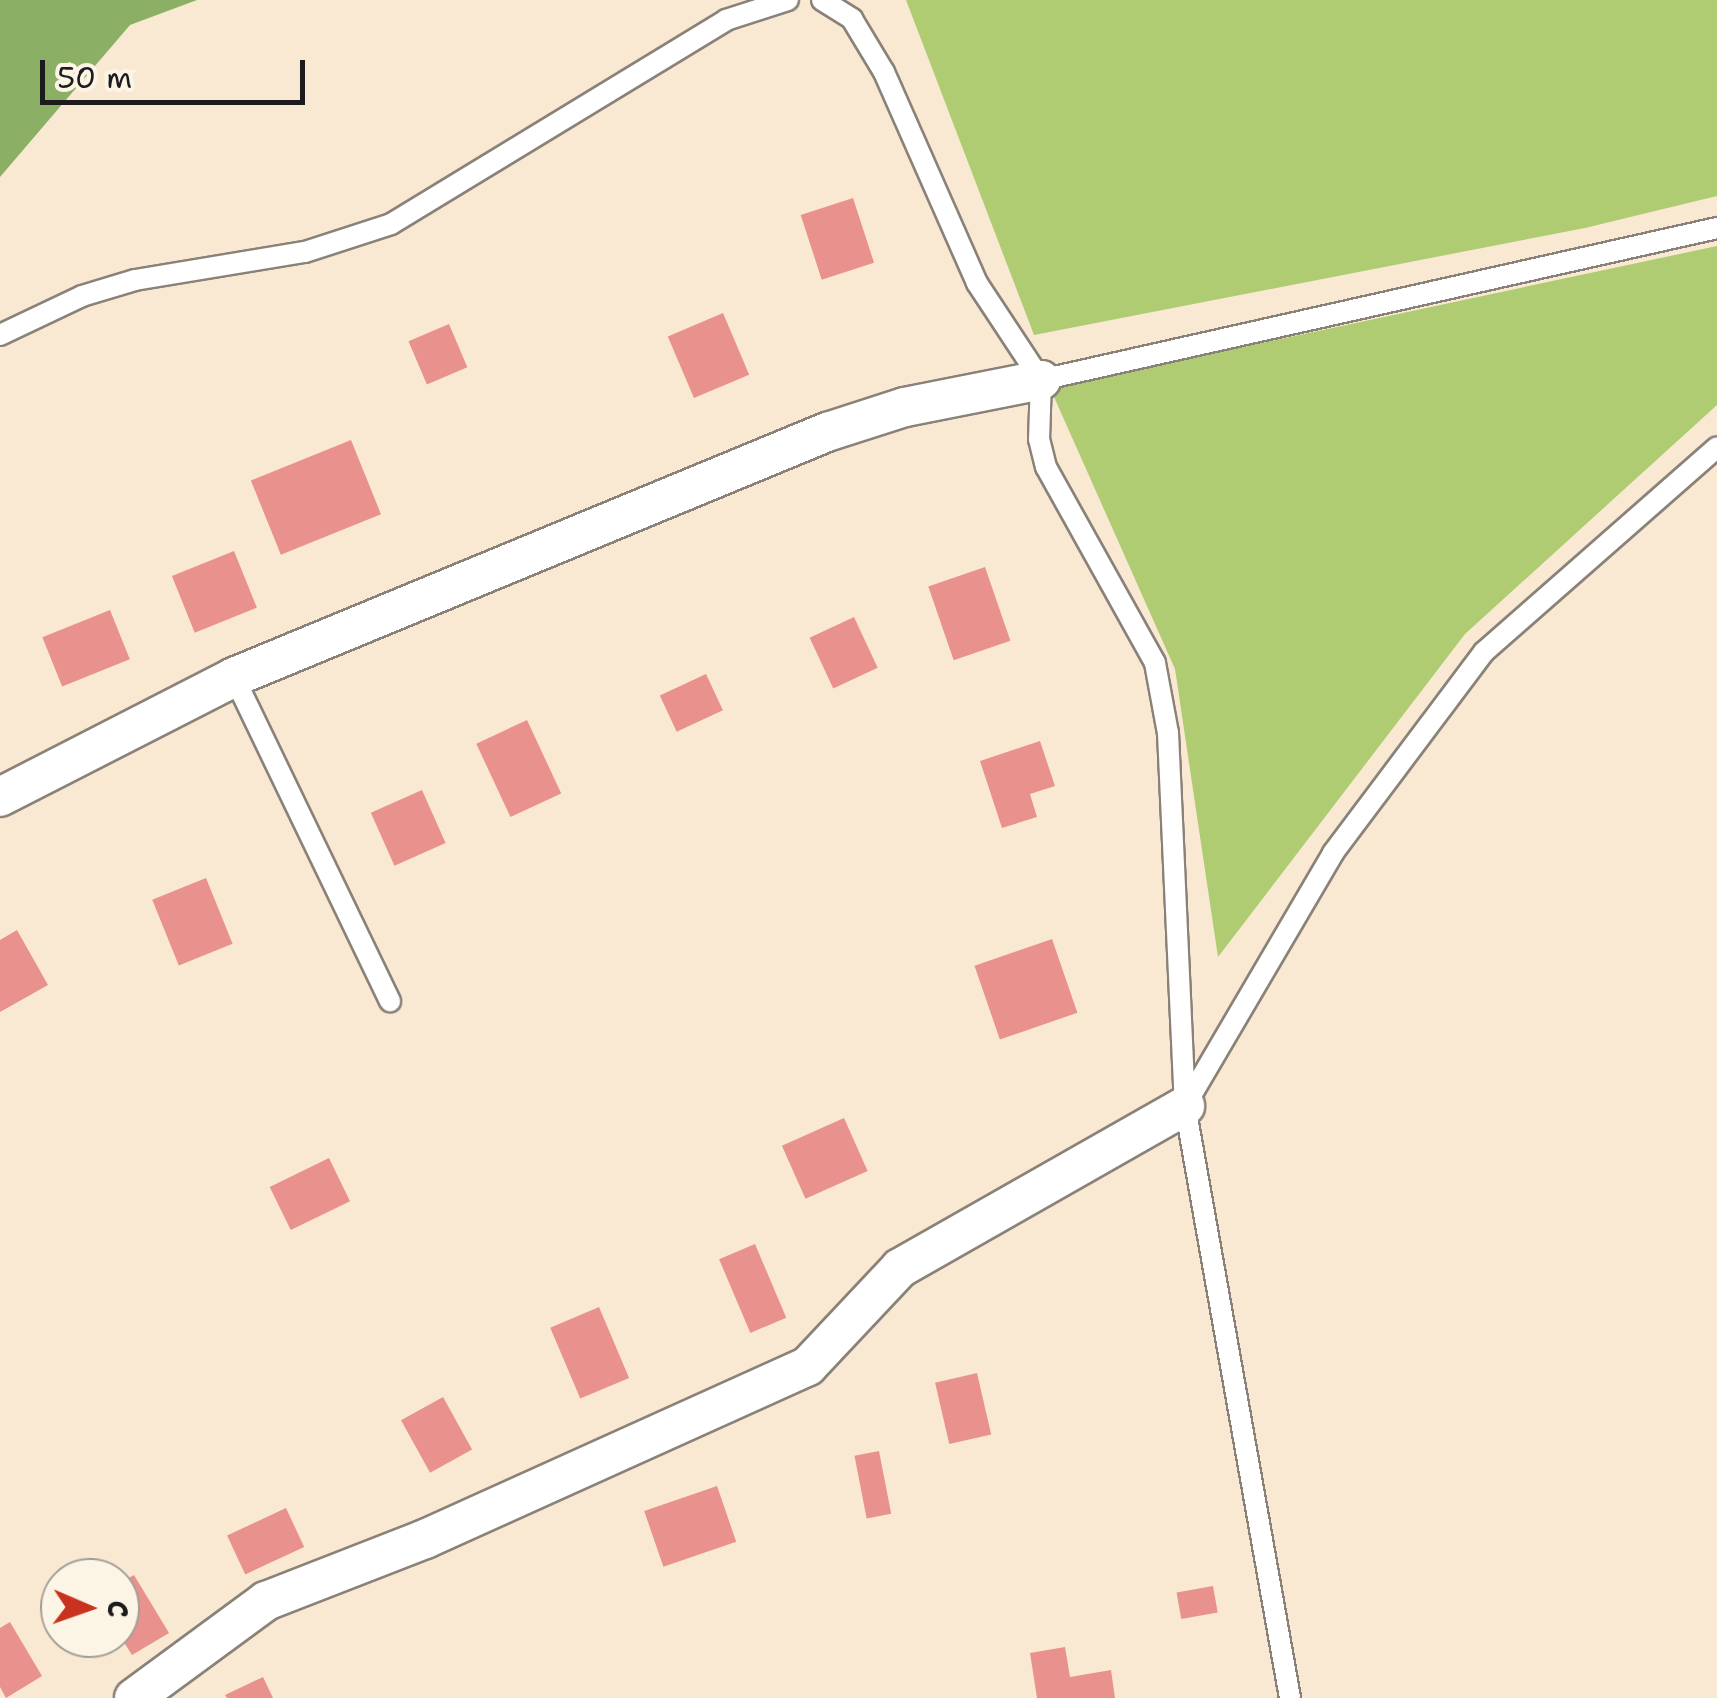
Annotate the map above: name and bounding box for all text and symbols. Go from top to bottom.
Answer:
scale bar [45,40,310,102]
text: 50 m [57,57,132,98]
north arrow [40,1558,140,1658]
text: С [99,1600,137,1618]

